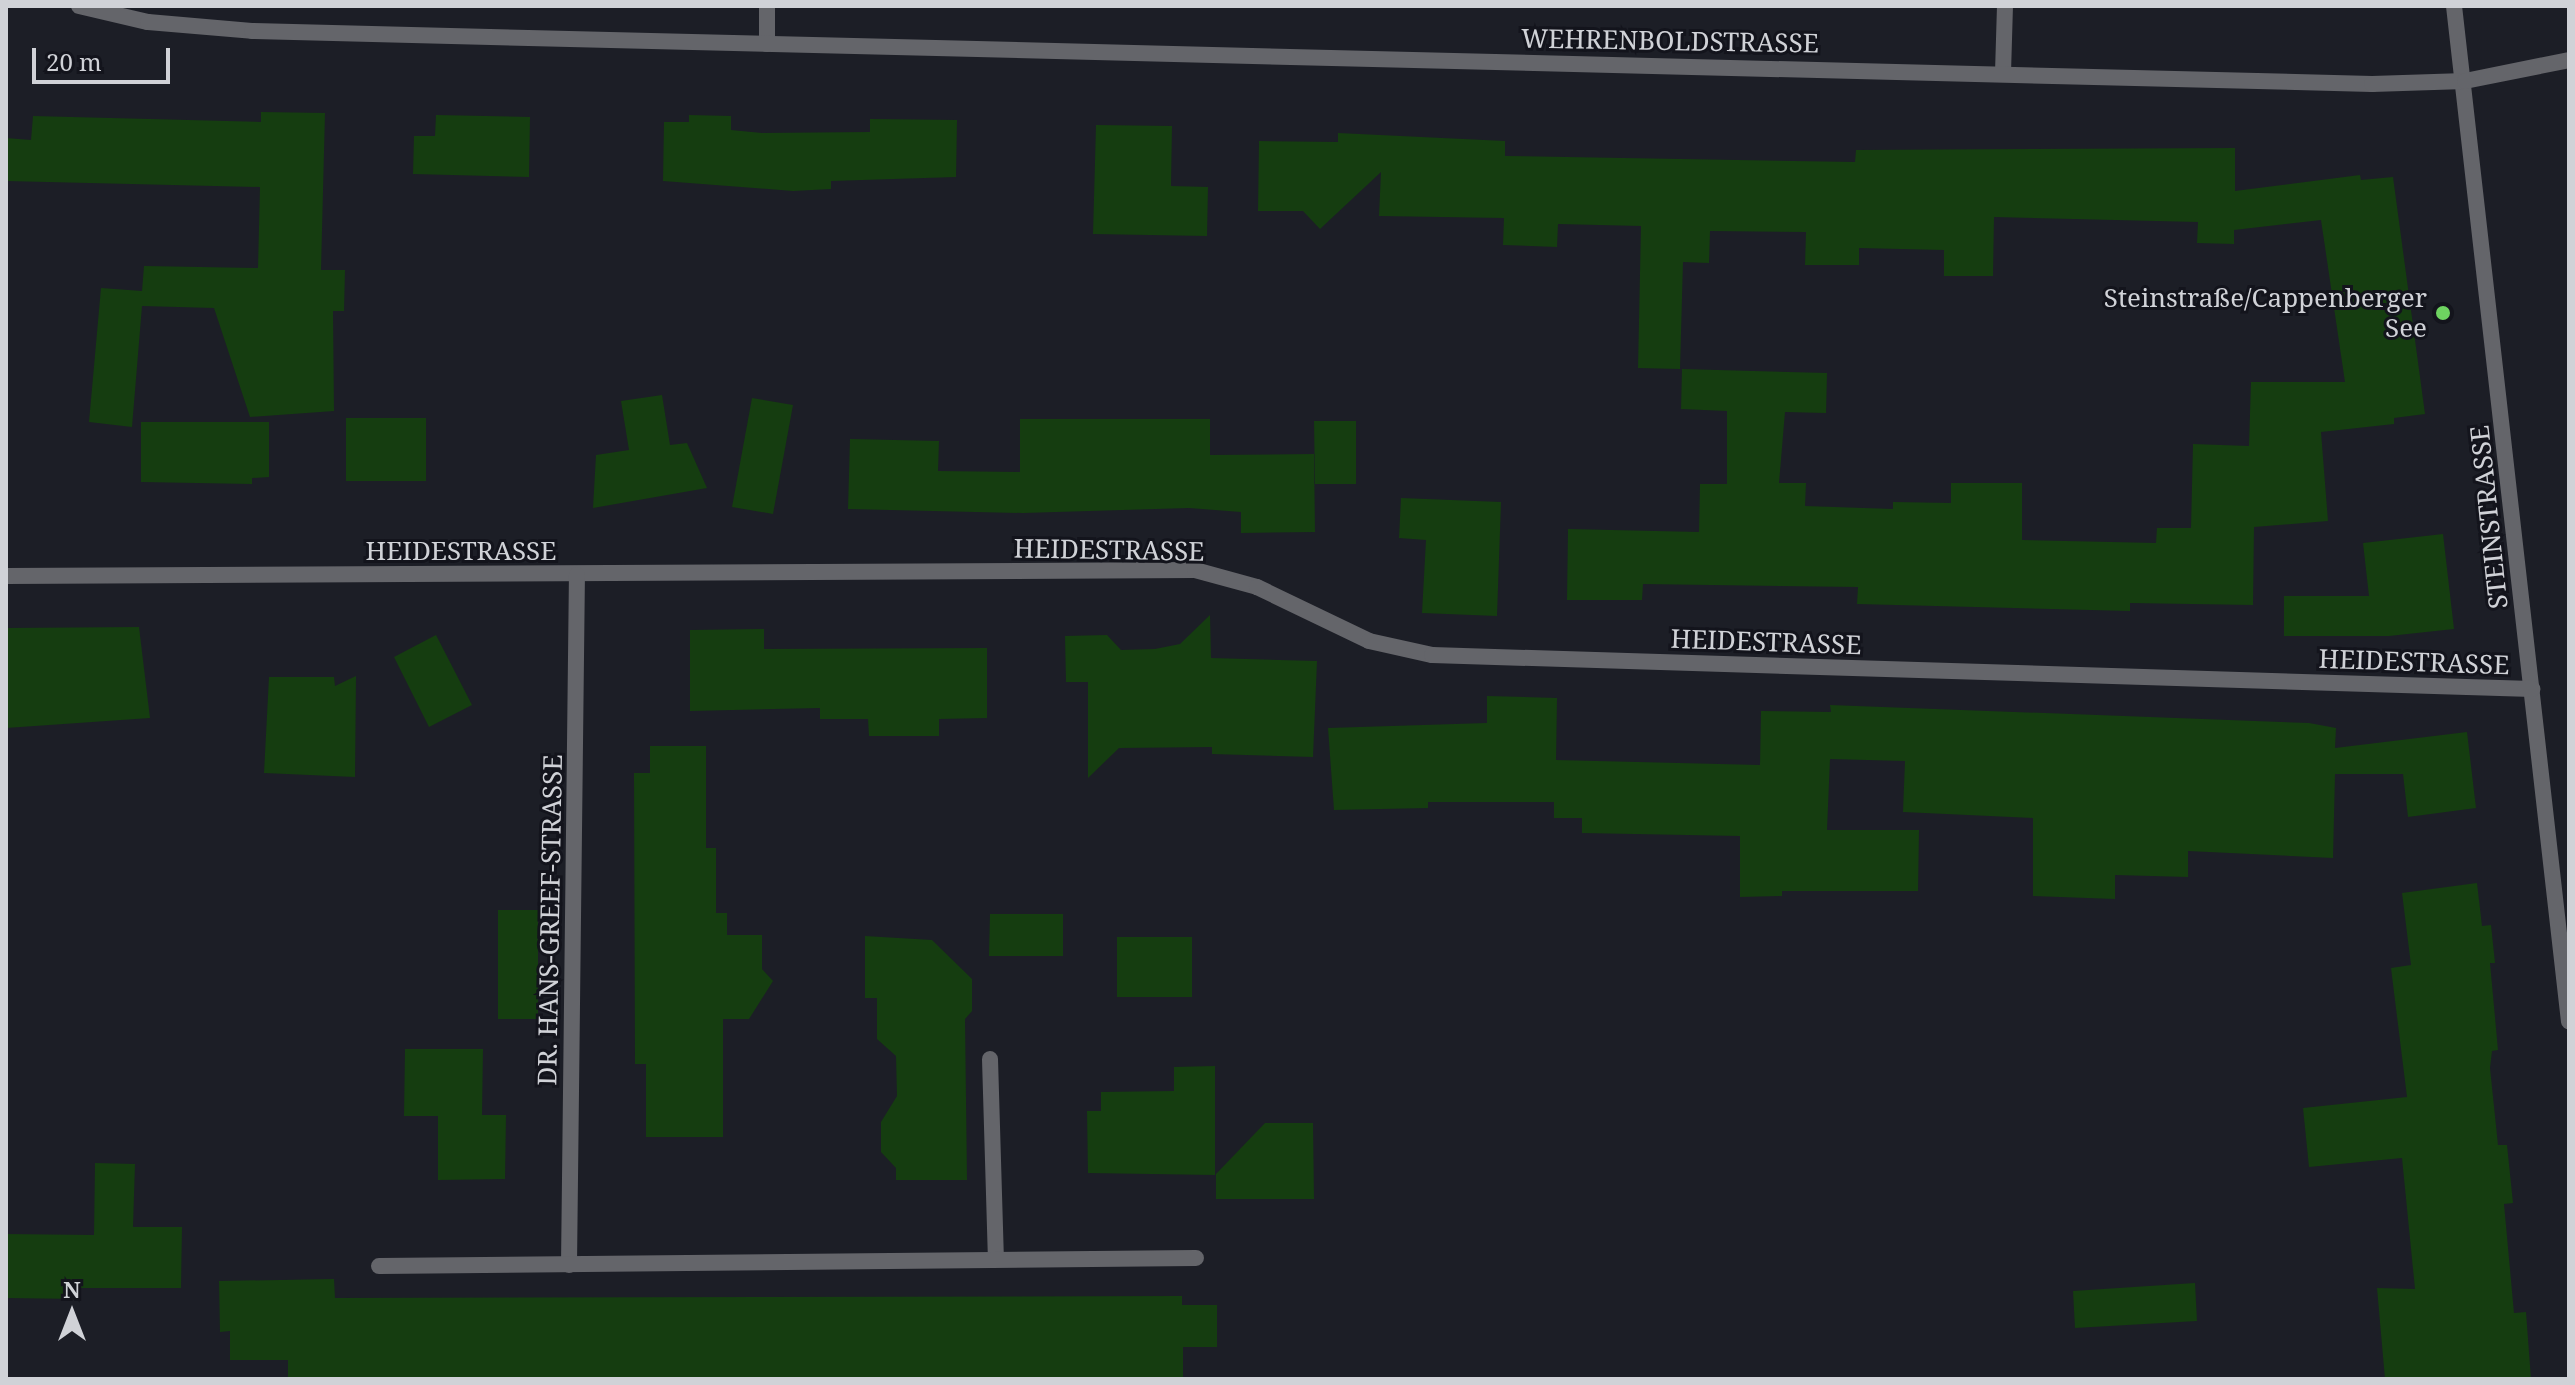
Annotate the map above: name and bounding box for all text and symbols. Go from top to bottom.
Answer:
street label: WEHRENBOLDSTRASSE [1521,23,1819,59]
scale bar [36,32,174,82]
text: 20 m [46,45,102,78]
place label: Steinstraße/Cappenberger See [2104,282,2427,344]
marker: Steinstraße/Cappenberger See [2434,304,2452,322]
street label: STEINSTRASSE [2464,424,2514,610]
street label: HEIDESTRASSE [1013,533,1205,567]
street label: HEIDESTRASSE [366,535,556,567]
street label: HEIDESTRASSE [1670,623,1862,661]
street label: HEIDESTRASSE [2318,643,2510,681]
street label: DR. HANS-GREEF-STRASSE [532,754,568,1086]
north arrow [32,1273,112,1353]
text: N [63,1274,81,1304]

